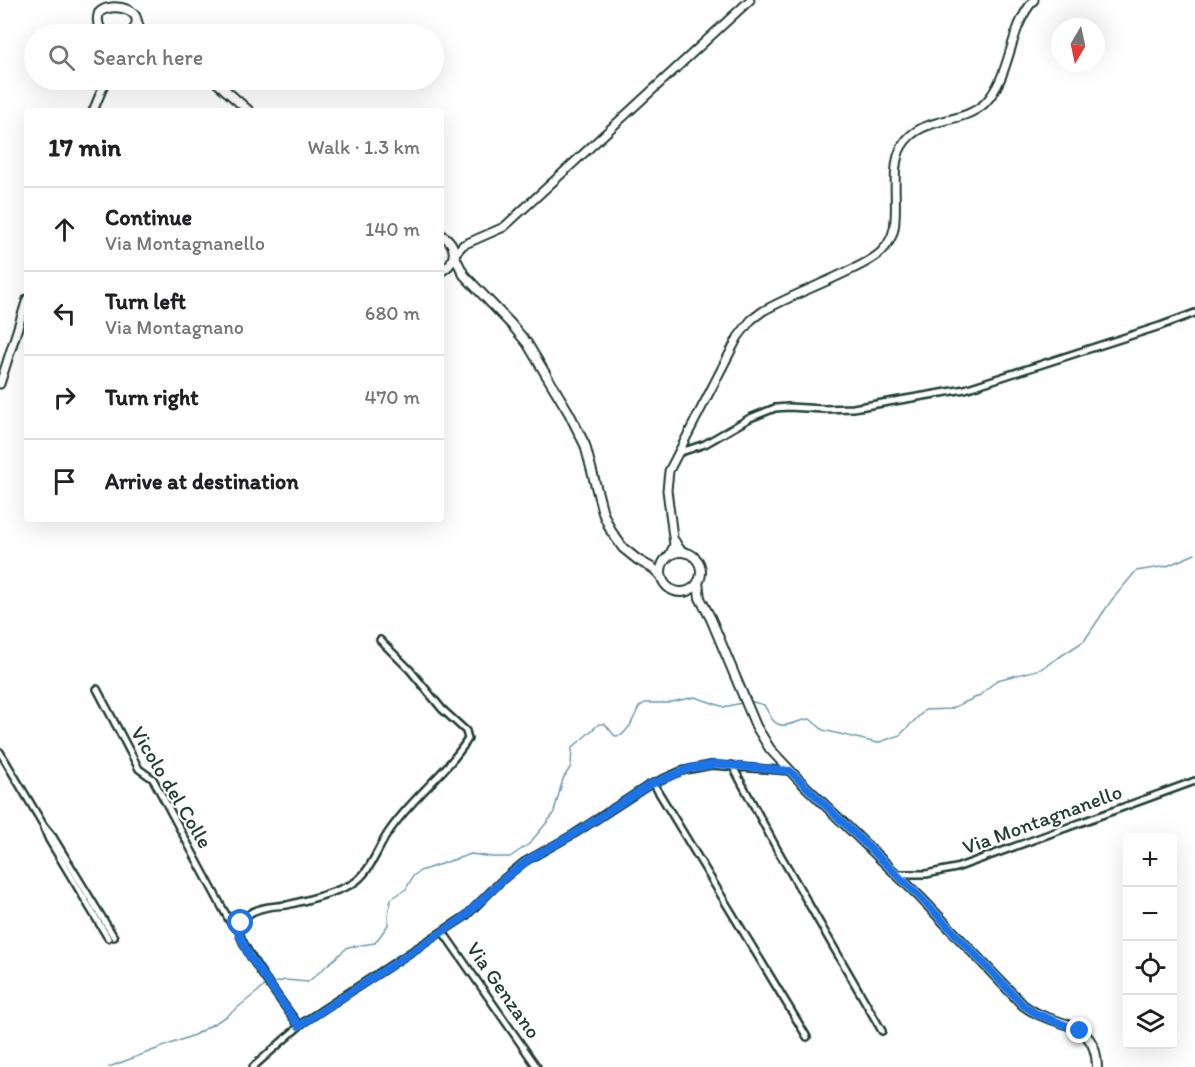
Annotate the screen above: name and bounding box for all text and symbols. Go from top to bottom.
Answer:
north arrow [1051,18,1105,72]
search box [24,24,444,90]
icon: search [45,41,78,74]
text: Search here [93,44,203,71]
text: 17 min [48,131,121,163]
text: Walk · 1.3 km [308,135,420,159]
text: Continue [105,204,192,231]
icon: ahead [48,213,81,246]
text: 140 m [365,217,420,241]
text: Via Montagnanello [105,231,265,255]
text: Turn left [105,288,186,315]
icon: left [48,297,81,330]
text: 680 m [365,301,420,325]
text: Via Montagnano [105,315,244,339]
icon: right [48,381,81,414]
text: Turn right [105,384,199,411]
text: 470 m [364,385,420,409]
icon: arrive [48,465,81,498]
text: Arrive at destination [105,468,299,495]
street label: Vicolo del Colle [126,721,218,853]
street label: Via Montagnanello [959,779,1125,859]
map controls [1123,833,1177,1049]
button: + [1123,833,1177,887]
button: − [1123,887,1177,941]
route start [227,909,253,935]
street label: Via Genzano [462,937,546,1043]
button: locate [1123,941,1177,995]
button: layers [1123,995,1177,1049]
route end [1066,1017,1092,1043]

